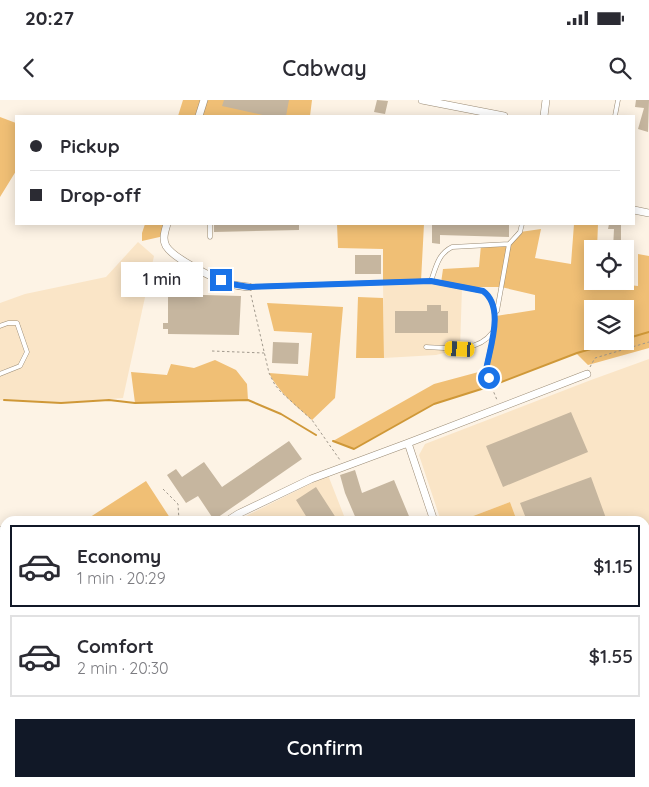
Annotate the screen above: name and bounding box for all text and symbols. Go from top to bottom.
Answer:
text: 20:27 [25,6,74,30]
icon: back [15,54,43,82]
text: Cabway [282,54,367,82]
icon: search [606,54,634,82]
text: Pickup [60,134,120,158]
text: Drop-off [60,183,141,207]
map controls [584,240,634,350]
button: locate [584,240,634,290]
callout: 1 min [121,262,204,298]
text: 1 min [143,269,181,289]
route end [210,269,232,291]
button: layers [584,300,634,350]
car [444,341,475,357]
route start [478,367,500,389]
icon: car [17,544,62,589]
text: Economy [77,544,161,568]
text: $1.15 [593,554,633,578]
text: 1 min · 20:29 [77,568,166,588]
icon: car [17,634,62,679]
text: Comfort [77,634,154,658]
text: $1.55 [589,644,633,668]
text: 2 min · 20:30 [77,658,169,678]
button: Confirm [15,719,635,777]

